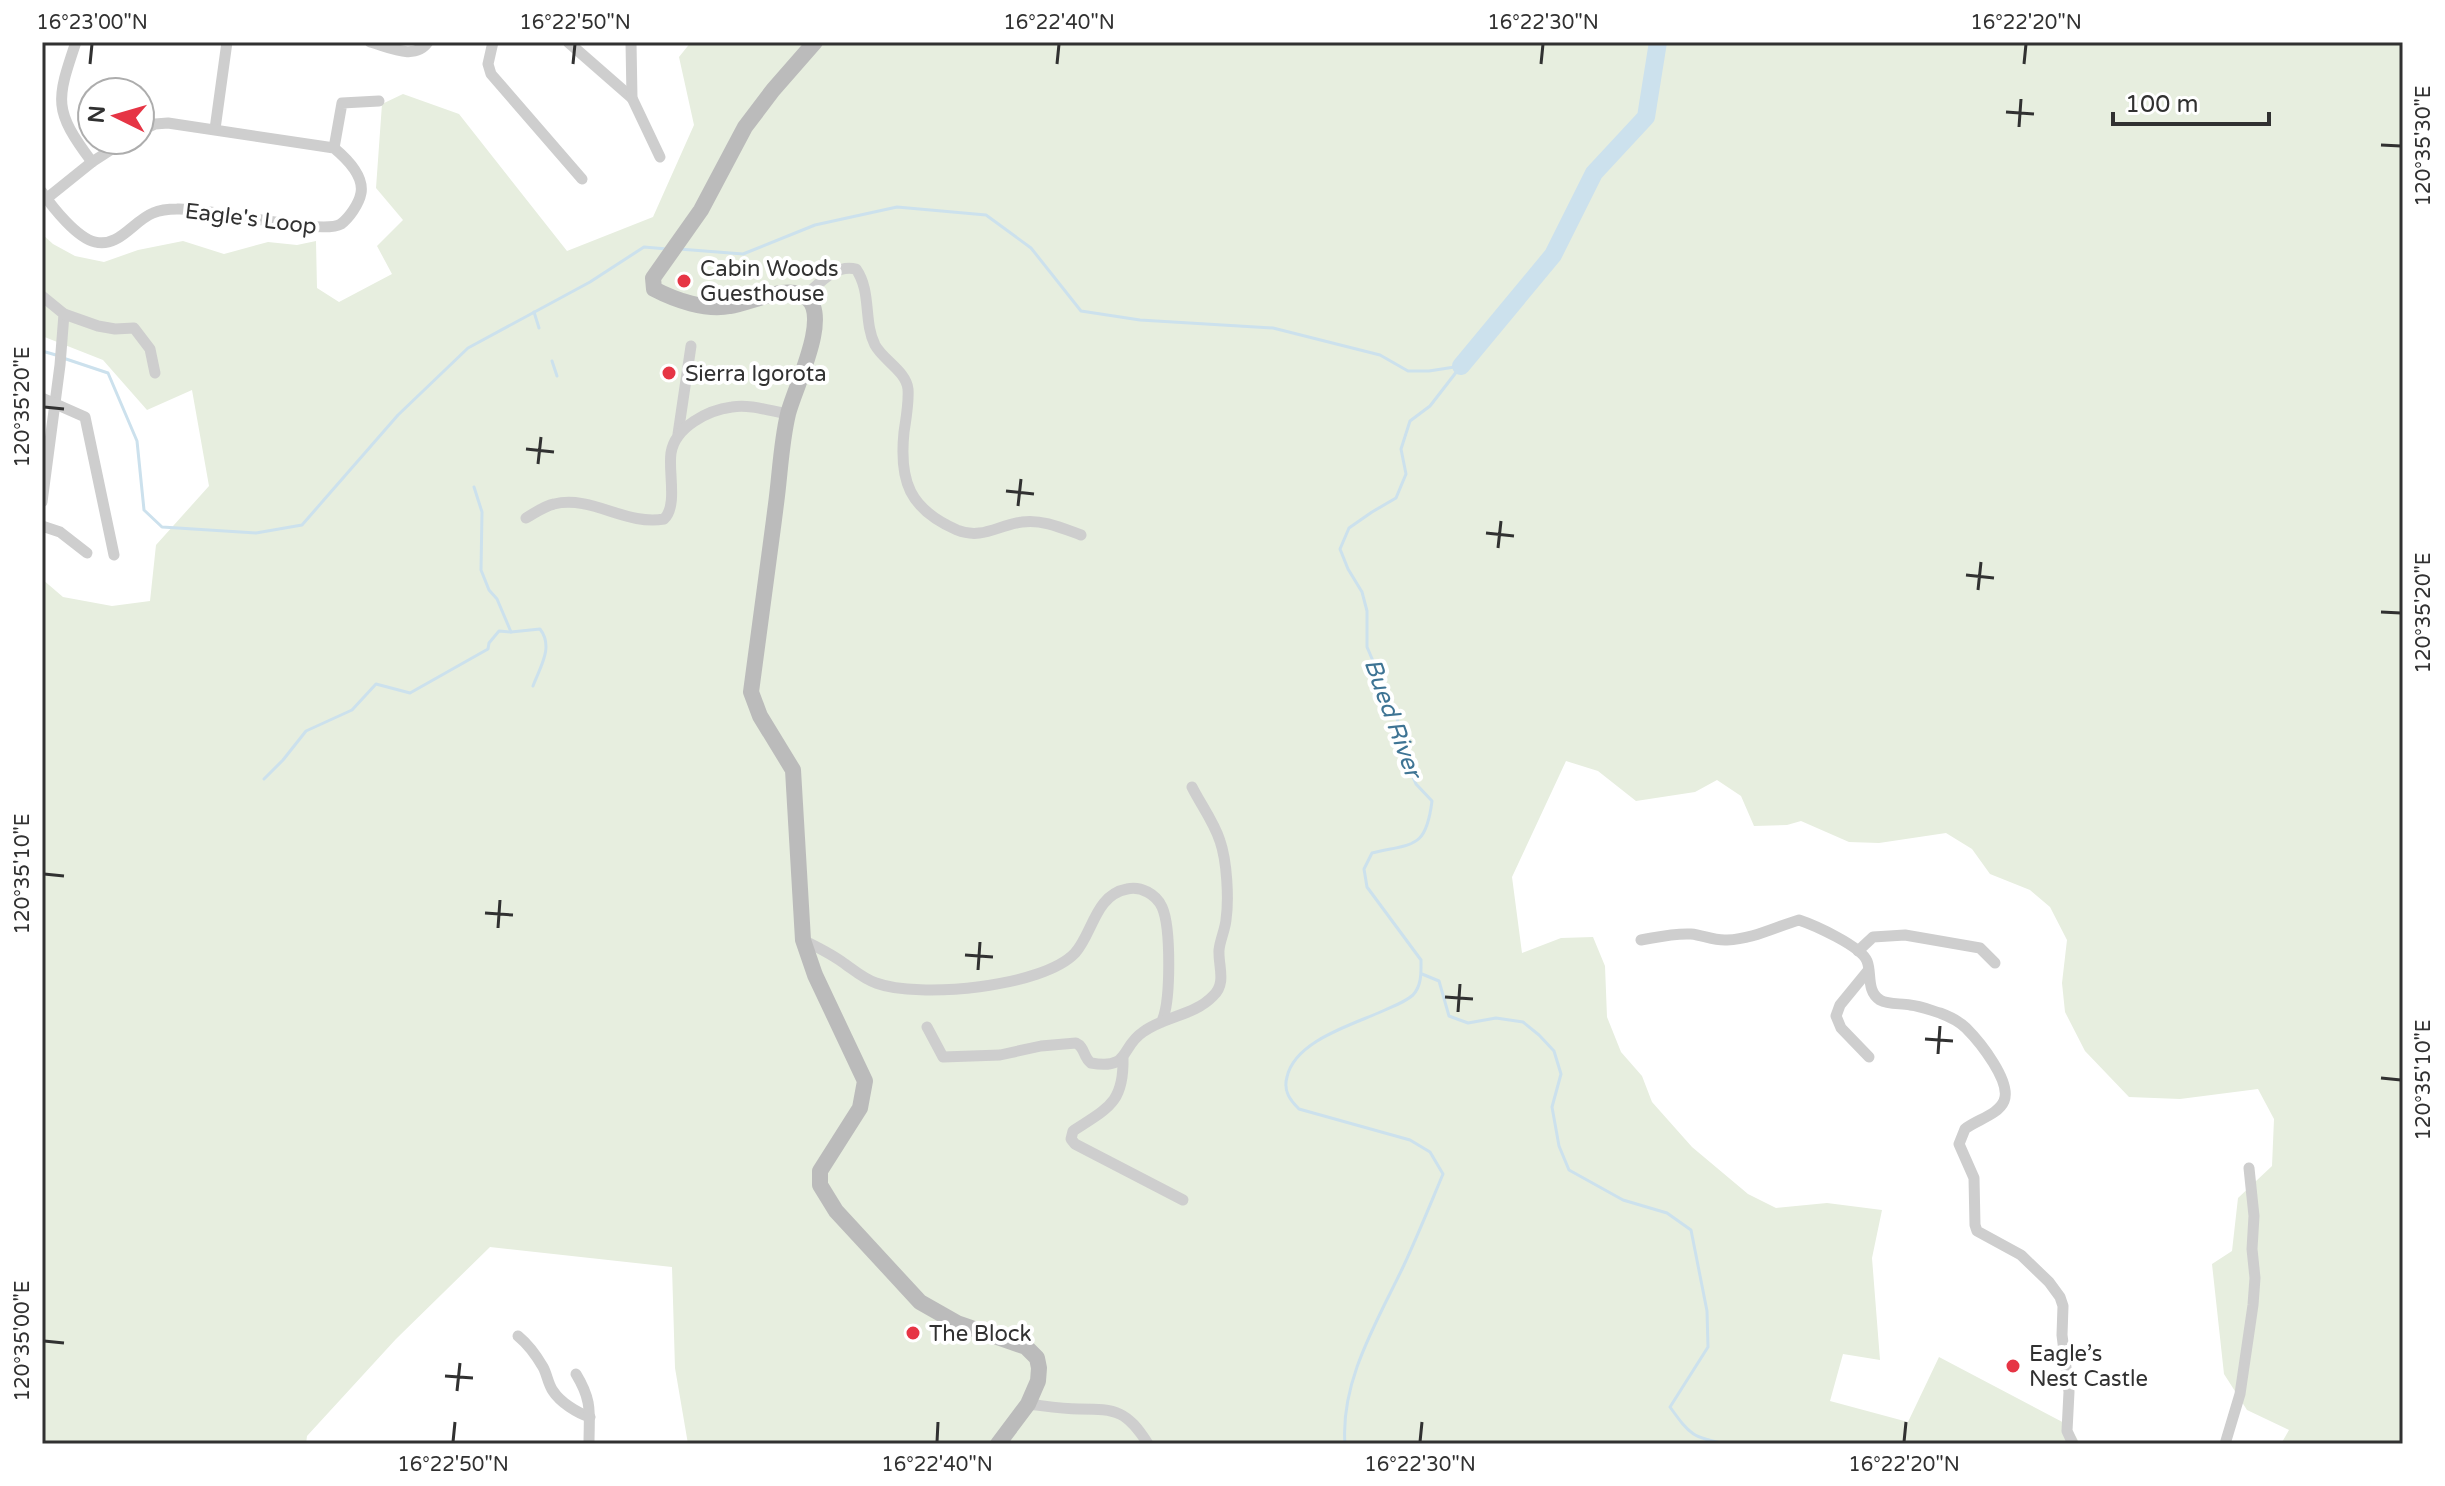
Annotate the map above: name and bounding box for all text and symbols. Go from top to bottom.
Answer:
text: 16°23'00"N [36,11,148,35]
text: 16°22'50"N [519,11,631,35]
text: 16°22'40"N [1003,11,1115,35]
text: 16°22'30"N [1487,11,1599,35]
text: 16°22'20"N [1970,11,2082,35]
north arrow [76,76,156,156]
scale bar [2113,76,2269,126]
text: 120°35'30"E [2412,86,2436,206]
text: 100 m [2125,90,2199,119]
text: N [83,104,111,124]
street label: Eagle's Loop [184,198,318,240]
place label: Cabin Woods Guesthouse [700,256,839,307]
marker: Cabin Woods Guesthouse [675,272,693,290]
text: 120°35'20"E [11,347,35,467]
place label: Sierra Igorota [685,361,827,387]
marker: Sierra Igorota [660,364,678,382]
text: 120°35'20"E [2412,553,2436,673]
water label: Bued River [1358,655,1428,784]
text: 120°35'10"E [11,814,35,934]
text: 120°35'10"E [2412,1020,2436,1140]
text: 120°35'00"E [11,1281,35,1401]
place label: The Block [929,1321,1032,1347]
marker: The Block [904,1324,922,1342]
place label: Eagle’s Nest Castle [2029,1341,2148,1392]
marker: Eagle’s Nest Castle [2004,1357,2022,1375]
text: 16°22'50"N [397,1453,509,1477]
text: 16°22'40"N [881,1453,993,1477]
text: 16°22'30"N [1364,1453,1476,1477]
text: 16°22'20"N [1848,1453,1960,1477]

